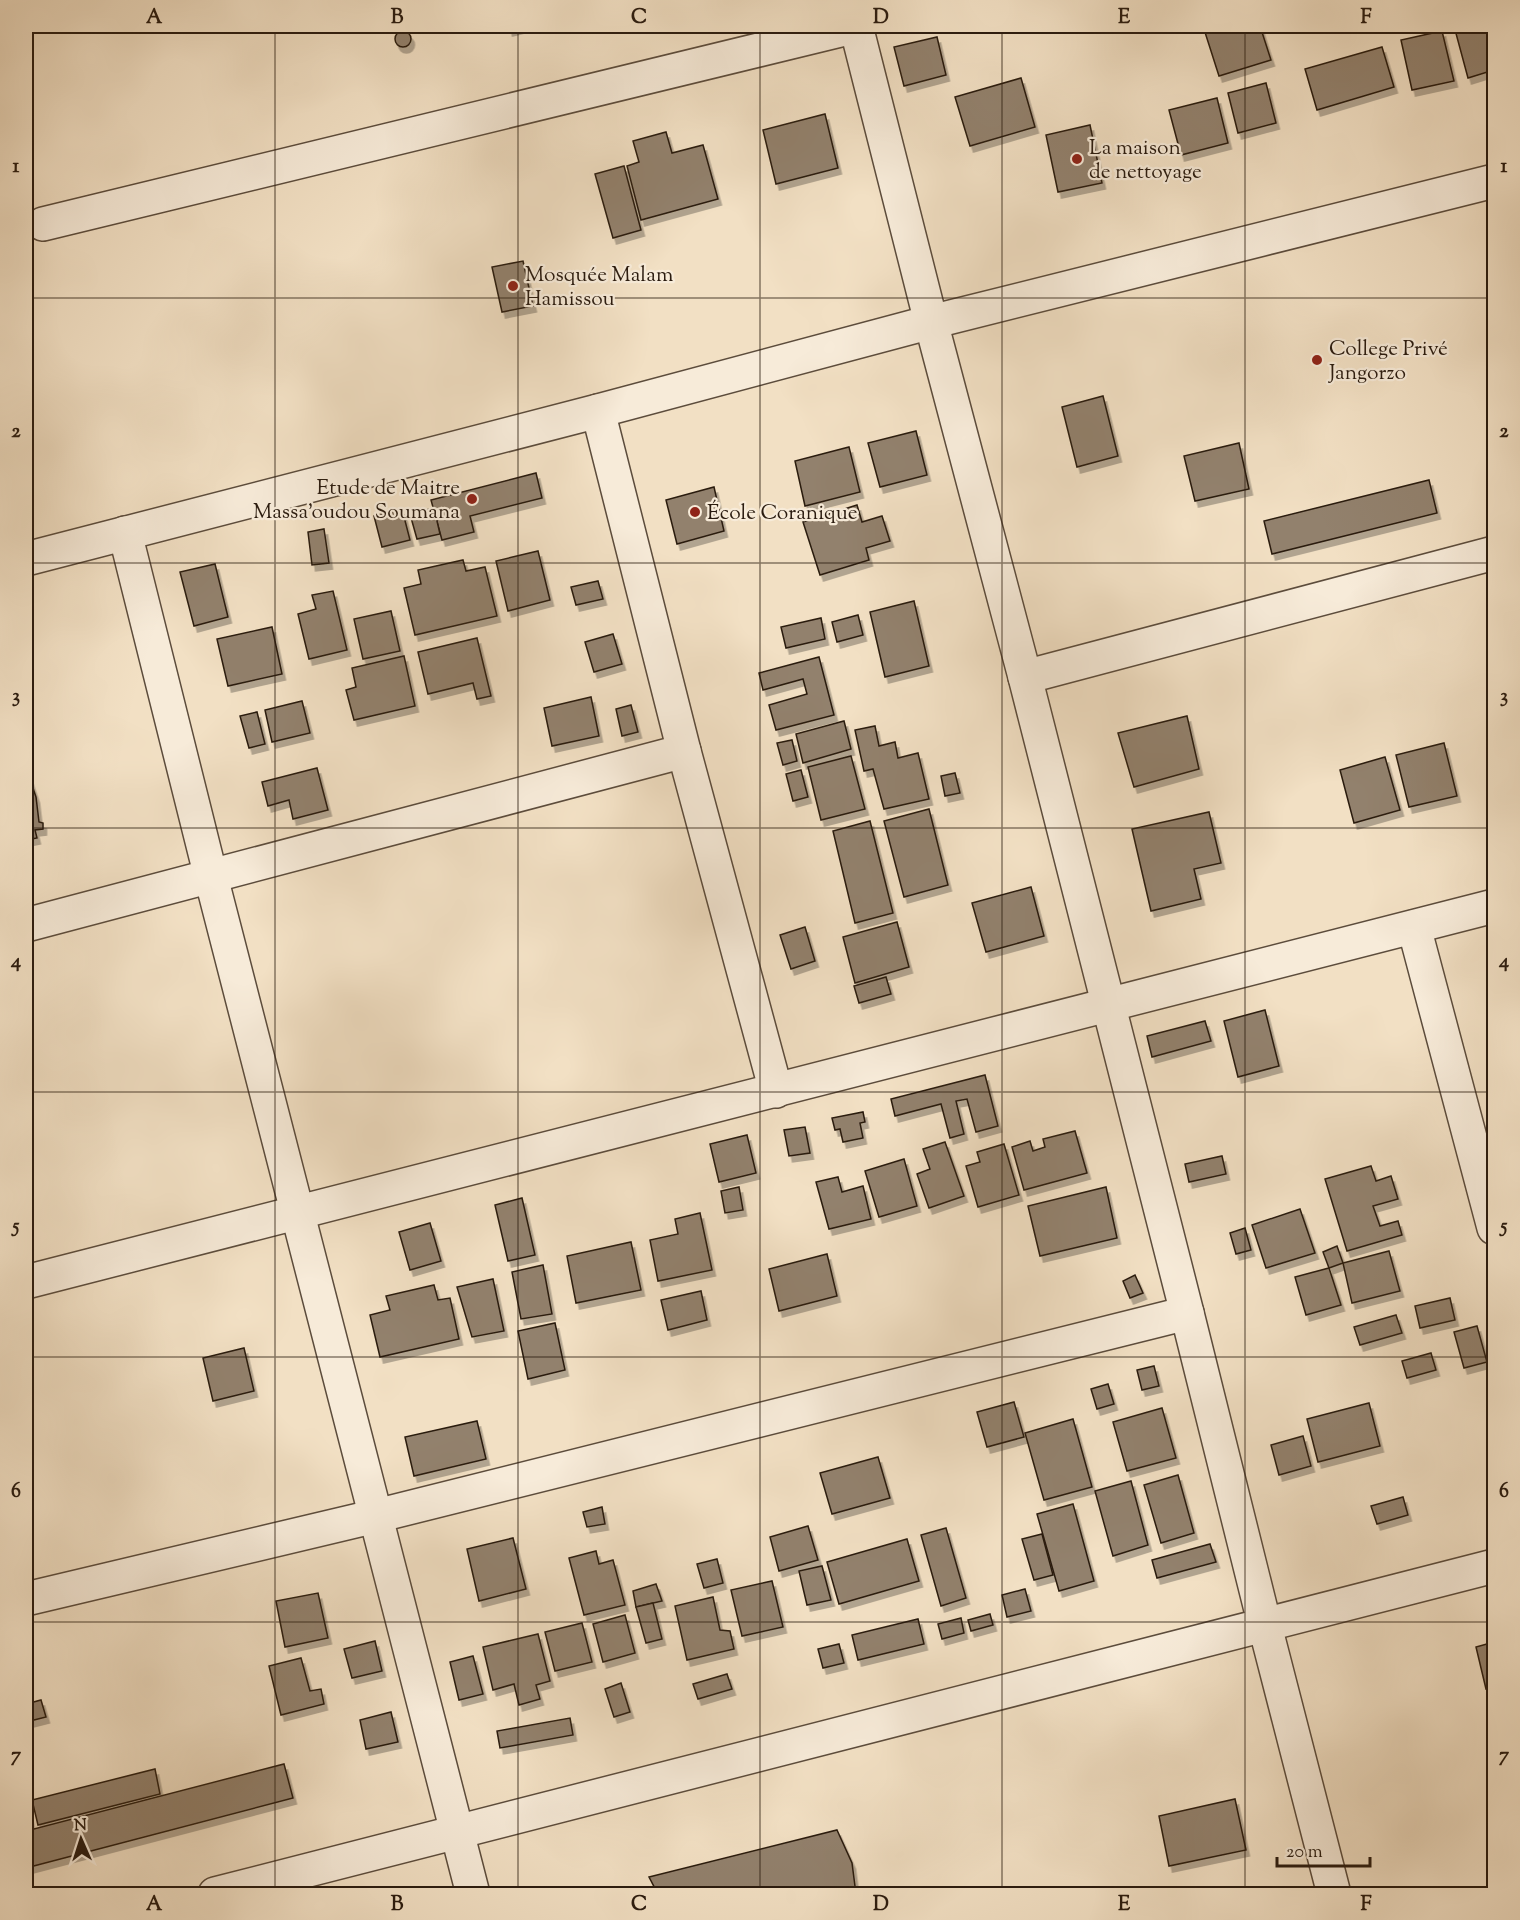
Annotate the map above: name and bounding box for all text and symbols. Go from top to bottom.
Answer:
text: A [146,4,163,33]
text: B [391,4,404,33]
text: C [631,4,647,33]
text: D [873,4,889,33]
text: E [1118,4,1131,33]
text: F [1360,4,1372,33]
place label: La maison de nettoyage [1089,134,1202,188]
marker: La maison de nettoyage [1070,152,1084,166]
text: 1 [13,153,20,182]
text: 1 [1501,153,1508,182]
place label: Mosquée Malam Hamissou [525,261,673,315]
marker: Mosquée Malam Hamissou [506,279,520,293]
place label: College Privé Jangorzo [1328,335,1448,389]
marker: College Privé Jangorzo [1310,353,1324,367]
text: 2 [11,418,21,447]
text: 2 [1499,418,1509,447]
place label: Etude de Maitre Massa'oudou Soumana [253,474,460,528]
marker: Etude de Maitre Massa'oudou Soumana [465,492,479,506]
place label: École Coranique [707,499,858,529]
marker: École Coranique [688,505,702,519]
text: 3 [12,683,20,712]
text: 3 [1500,683,1508,712]
text: 4 [10,948,21,977]
text: 4 [1498,948,1509,977]
text: 5 [11,1213,20,1242]
text: 5 [1499,1213,1508,1242]
text: 6 [11,1478,21,1507]
text: 6 [1499,1478,1509,1507]
text: 7 [11,1742,22,1771]
text: 7 [1499,1742,1510,1771]
north arrow [51,1809,111,1869]
text: N [73,1815,88,1838]
scale bar [1277,1830,1370,1868]
text: 20 m [1286,1840,1323,1866]
text: A [146,1891,163,1920]
text: B [391,1891,404,1920]
text: C [631,1891,647,1920]
text: D [873,1891,889,1920]
text: E [1118,1891,1131,1920]
text: F [1360,1891,1372,1920]

